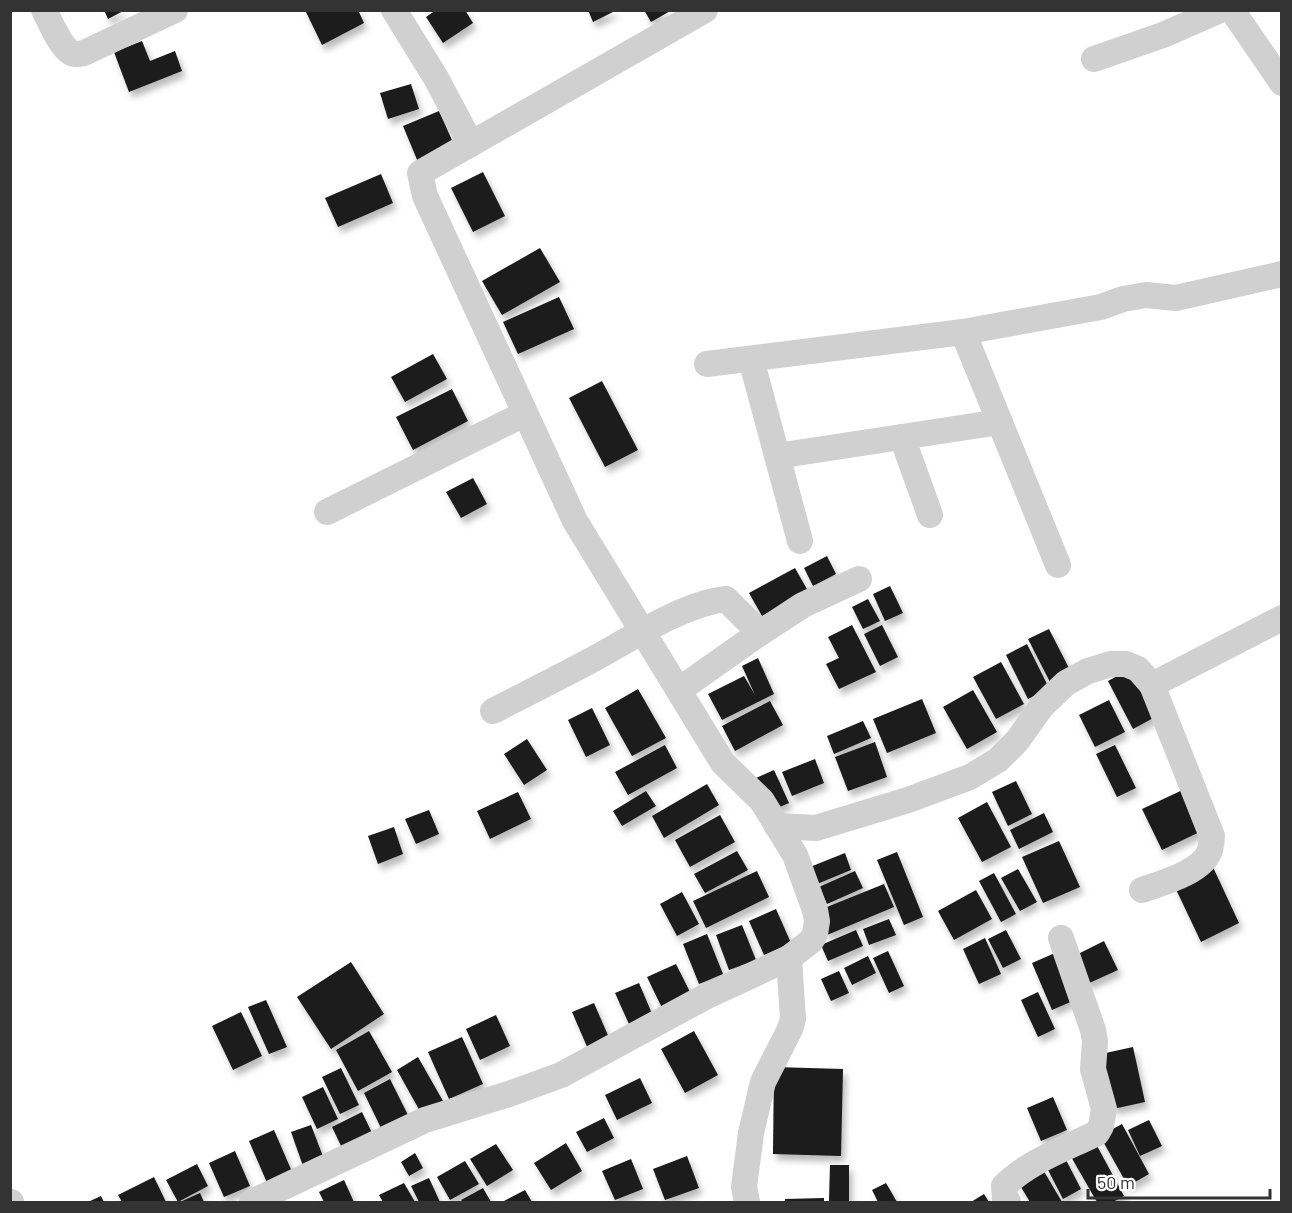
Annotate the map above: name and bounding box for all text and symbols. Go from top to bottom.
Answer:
scale bar [1088,1162,1270,1200]
text: 50 m [1097,1171,1135,1193]

